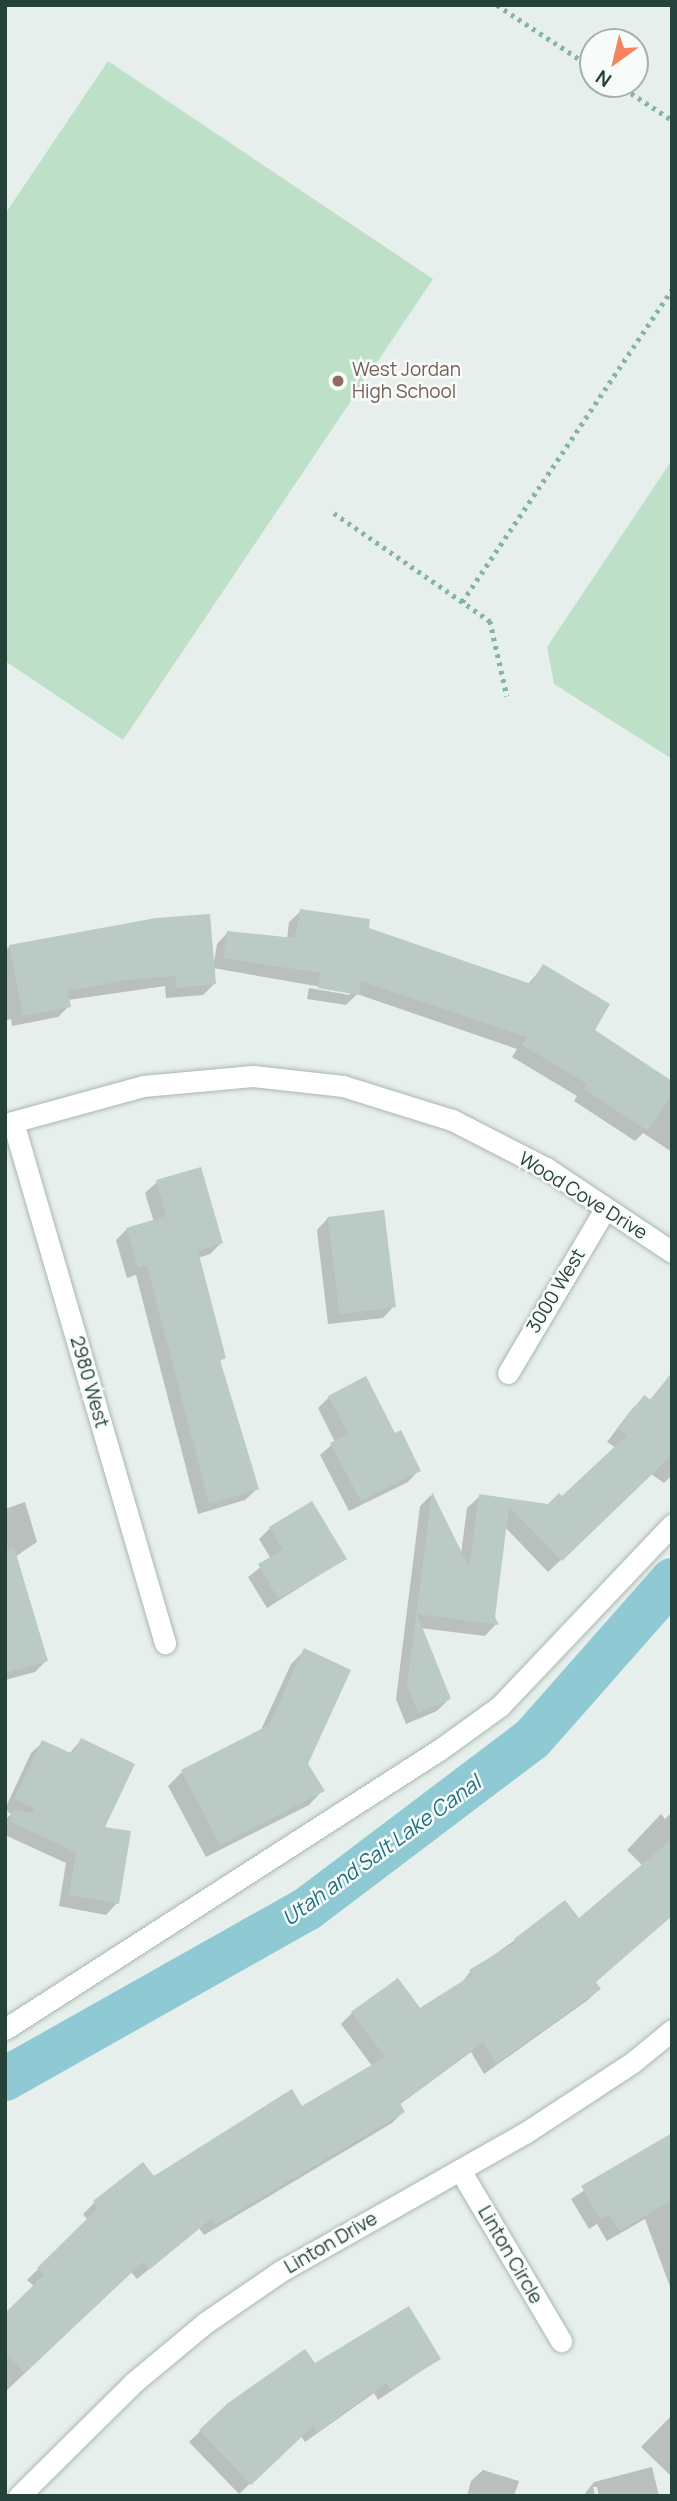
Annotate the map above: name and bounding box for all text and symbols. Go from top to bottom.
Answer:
north arrow [579,28,649,98]
text: N [590,64,616,93]
place label: West Jordan High School [352,359,461,403]
marker: West Jordan High School [330,373,346,389]
street label: Wood Cove Drive [515,1147,651,1245]
street label: 3000 West [522,1245,590,1337]
street label: 2980 West [65,1334,113,1430]
water label: Utah and Salt Lake Canal [277,1770,485,1930]
street label: Linton Circle [473,2202,547,2308]
street label: Linton Drive [281,2207,381,2279]

